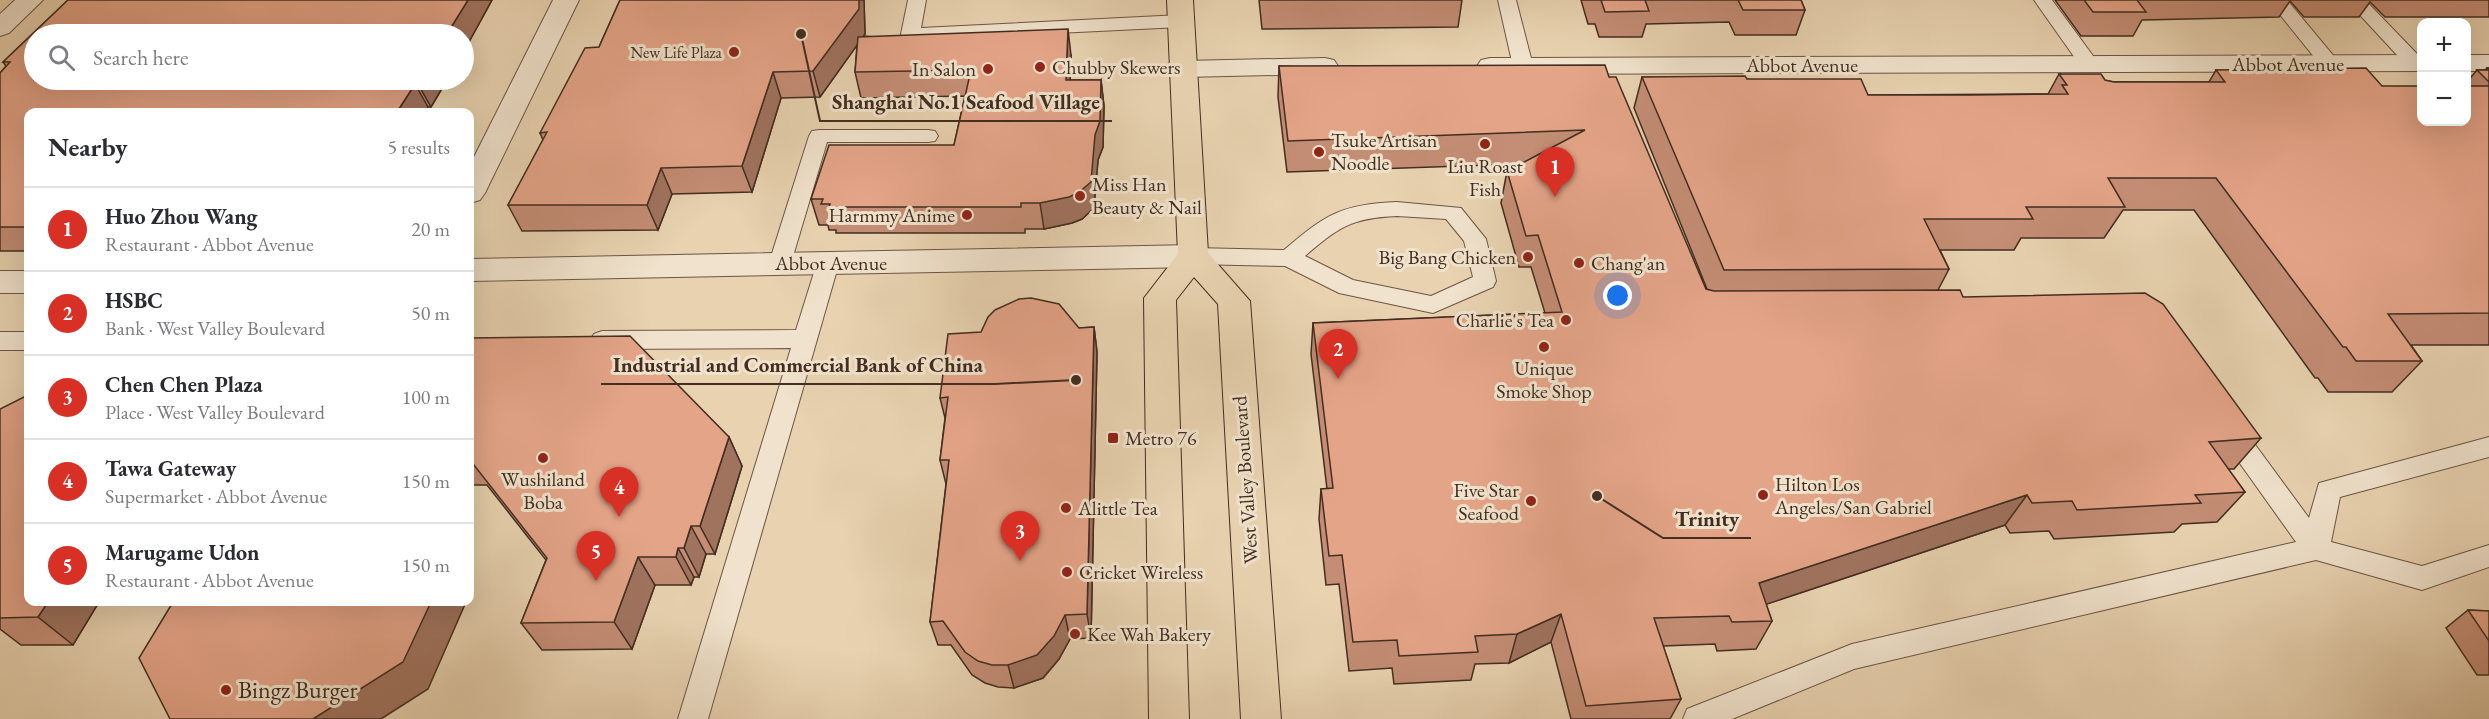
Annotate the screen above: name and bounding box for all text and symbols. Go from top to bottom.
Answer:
map controls [2417,18,2471,126]
button: + [2417,18,2471,72]
search box [24,24,474,90]
icon: search [45,41,78,74]
place label: New Life Plaza [630,42,723,63]
text: Search here [93,43,188,72]
marker: New Life Plaza [727,45,741,59]
street label: Abbot Avenue [2231,51,2344,77]
street label: Abbot Avenue [1745,52,1858,78]
place label: Chubby Skewers [1052,54,1181,80]
place label: In Salon [912,56,976,82]
marker: Chubby Skewers [1033,60,1047,74]
marker: In Salon [981,62,995,76]
button: − [2417,72,2471,126]
callout: Shanghai No.1 Seafood Village [820,82,1112,121]
text: Shanghai No.1 Seafood Village [832,88,1100,115]
place label: Tsuke Artisan Noodle [1331,127,1438,176]
text: Nearby [48,130,128,164]
text: 5 results [387,134,450,160]
marker: Liu Roast Fish [1478,137,1492,151]
marker: Tsuke Artisan Noodle [1312,145,1326,159]
pin: 1 [1536,148,1574,197]
place label: Liu Roast Fish [1447,153,1524,202]
place label: Miss Han Beauty & Nail [1092,171,1202,220]
marker: Miss Han Beauty & Nail [1073,189,1087,203]
text: Huo Zhou Wang [105,202,258,231]
place label: Harmmy Anime [828,202,955,228]
marker: Harmmy Anime [960,208,974,222]
text: 1 [62,216,73,242]
text: 20 m [411,216,450,242]
text: Restaurant · Abbot Avenue [105,231,314,257]
place label: Big Bang Chicken [1378,244,1516,270]
street label: Abbot Avenue [774,250,887,276]
marker: Big Bang Chicken [1521,250,1535,264]
place label: Chang'an [1591,250,1666,276]
marker: Chang'an [1572,256,1586,270]
your location [1603,281,1632,310]
text: HSBC [105,286,163,315]
text: 2 [62,300,73,326]
text: 50 m [411,300,450,326]
place label: Charlie's Tea [1456,307,1554,333]
marker: Charlie's Tea [1559,313,1573,327]
text: Bank · West Valley Boulevard [105,315,325,341]
pin: 2 [1318,330,1358,379]
marker: Unique Smoke Shop [1537,340,1551,354]
callout: Industrial and Commercial Bank of China [601,345,995,384]
text: Industrial and Commercial Bank of China [613,351,984,378]
place label: Unique Smoke Shop [1496,355,1592,404]
text: Chen Chen Plaza [105,370,263,399]
text: 3 [62,384,73,410]
text: 100 m [402,384,450,410]
street label: West Valley Boulevard [1226,394,1264,565]
text: Place · West Valley Boulevard [105,399,325,425]
place label: Metro 76 [1125,425,1197,451]
marker: Metro 76 [1106,431,1120,445]
marker: Wushiland Boba [536,451,550,465]
text: Tawa Gateway [105,454,236,483]
place label: Wushiland Boba [501,466,586,515]
text: 4 [62,468,73,494]
text: 150 m [402,468,450,494]
pin: 4 [600,468,638,517]
place label: Hilton Los Angeles/San Gabriel [1774,471,1932,520]
place label: Five Star Seafood [1454,477,1520,526]
text: Supermarket · Abbot Avenue [105,483,327,509]
marker: Hilton Los Angeles/San Gabriel [1756,488,1770,502]
marker: Five Star Seafood [1524,494,1538,508]
place label: Alittle Tea [1077,495,1158,521]
callout: Trinity [1663,499,1751,538]
marker: Alittle Tea [1059,501,1073,515]
text: Trinity [1675,505,1740,532]
pin: 3 [1000,512,1040,561]
pin: 5 [576,532,616,581]
text: Marugame Udon [105,538,260,567]
text: 5 [62,552,73,578]
text: 150 m [402,552,450,578]
place label: Cricket Wireless [1079,559,1203,585]
marker: Cricket Wireless [1060,565,1074,579]
text: Restaurant · Abbot Avenue [105,567,314,593]
place label: Kee Wah Bakery [1087,621,1211,647]
marker: Kee Wah Bakery [1068,627,1082,641]
place label: Bingz Burger [238,674,358,705]
marker: Bingz Burger [219,683,233,697]

